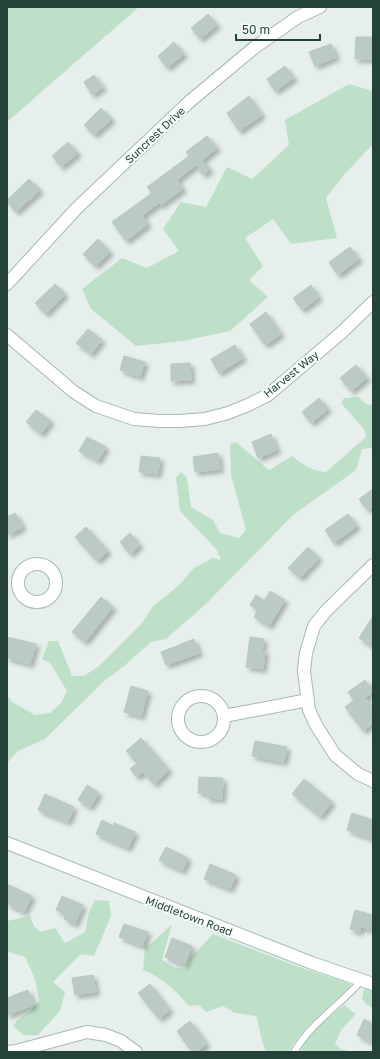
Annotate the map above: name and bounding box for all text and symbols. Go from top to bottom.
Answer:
scale bar [236,16,320,42]
text: 50 m [242,22,270,37]
street label: Suncrest Drive [122,104,187,166]
street label: Harvest Way [261,348,321,400]
street label: Middletown Road [144,893,234,938]

